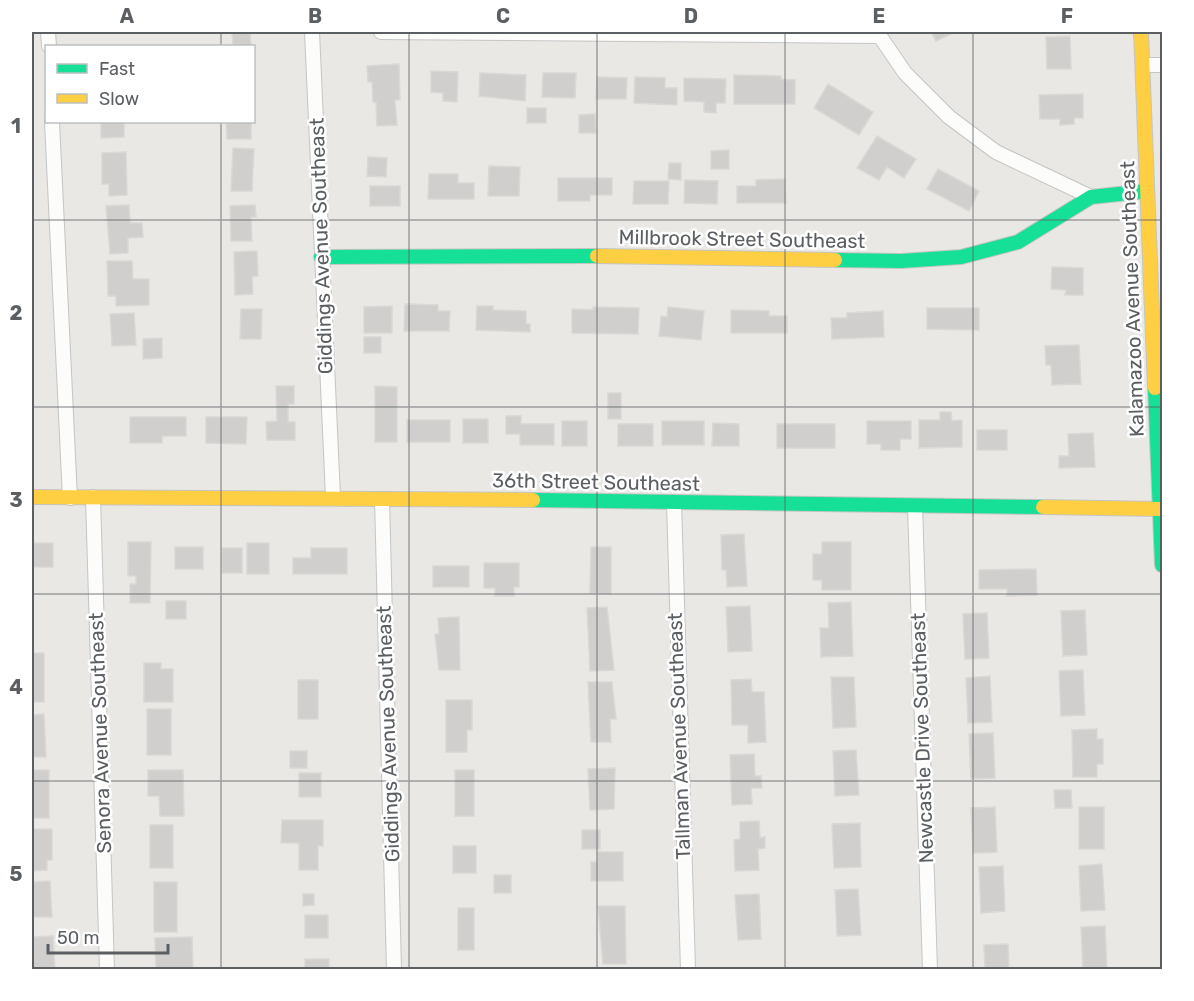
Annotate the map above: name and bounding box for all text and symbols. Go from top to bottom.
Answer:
text: A [120,4,135,28]
text: B [308,4,322,28]
text: C [496,4,510,28]
text: D [684,4,698,28]
text: E [873,4,885,28]
text: F [1061,4,1073,28]
legend [45,45,255,123]
text: Fast [99,58,135,80]
text: Slow [99,88,139,110]
text: 1 [11,114,21,138]
street label: Giddings Avenue Southeast [305,117,337,375]
street label: Kalamazoo Avenue Southeast [1115,160,1149,437]
street label: Millbrook Street Southeast [618,225,866,253]
text: 2 [10,301,23,325]
street label: 36th Street Southeast [492,468,700,496]
text: 3 [9,488,23,512]
street label: Giddings Avenue Southeast [372,605,404,863]
street label: Senora Avenue Southeast [84,612,116,854]
street label: Tallman Avenue Southeast [663,612,695,860]
street label: Newcastle Drive Southeast [906,612,938,864]
text: 4 [9,675,23,699]
text: 5 [10,862,23,886]
scale bar [48,917,168,955]
text: 50 m [57,927,100,949]

